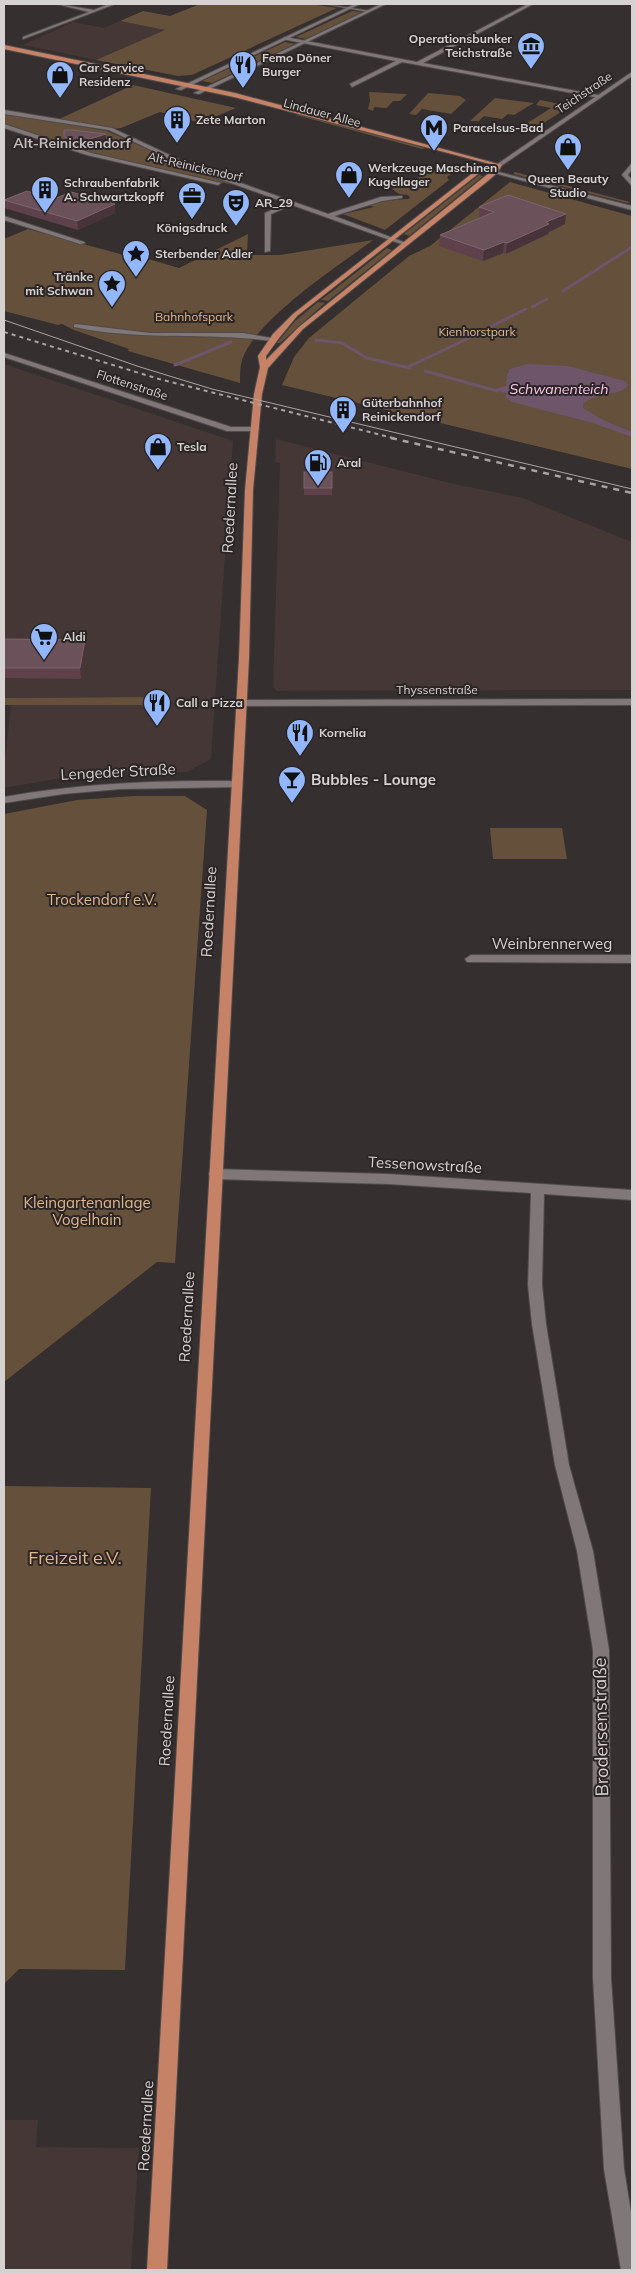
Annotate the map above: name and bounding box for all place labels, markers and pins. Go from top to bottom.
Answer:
place label: Operationsbunker Teichstraße [409,31,512,60]
museum icon: Operationsbunker Teichstraße [516,31,546,70]
restaurant icon: Femo Döner Burger [228,50,258,89]
place label: Femo Döner Burger [262,50,331,79]
shop icon: Car Service Residenz [45,60,75,99]
place label: Car Service Residenz [79,60,144,89]
building icon: Zete Marton [162,105,192,144]
place label: Zete Marton [196,112,266,127]
metro station icon: Paracelsus-Bad [419,113,449,152]
place label: Paracelsus-Bad [453,120,543,135]
shop icon: Queen Beauty Studio [553,132,583,171]
shop icon: Werkzeuge Maschinen Kugellager [334,160,364,199]
place label: Werkzeuge Maschinen Kugellager [368,160,497,189]
place label: Queen Beauty Studio [528,171,609,200]
building icon: Schraubenfabrik A. Schwartzkopff [30,175,60,214]
place label: Schraubenfabrik A. Schwartzkopff [64,175,164,204]
office icon: Königsdruck [177,181,207,220]
theatre icon: AR_29 [221,188,251,227]
place label: AR_29 [255,195,293,210]
place label: Königsdruck [157,220,228,235]
place icon: Sterbender Adler [121,239,151,278]
place label: Sterbender Adler [155,246,253,261]
place label: Tränke mit Schwan [25,269,93,298]
place icon: Tränke mit Schwan [97,269,127,308]
building icon: Güterbahnhof Reinickendorf [328,395,358,434]
place label: Güterbahnhof Reinickendorf [362,395,442,424]
shop icon: Tesla [143,432,173,471]
place label: Tesla [177,439,207,454]
fuel station icon: Aral [303,448,333,487]
place label: Aral [337,455,361,470]
supermarket icon: Aldi [29,622,59,661]
place label: Aldi [63,629,86,644]
restaurant icon: Call a Pizza [142,688,172,727]
place label: Call a Pizza [176,695,243,710]
restaurant icon: Kornelia [285,718,315,757]
place label: Kornelia [319,725,366,740]
bar icon: Bubbles - Lounge [277,765,307,804]
place label: Bubbles - Lounge [311,770,436,789]

